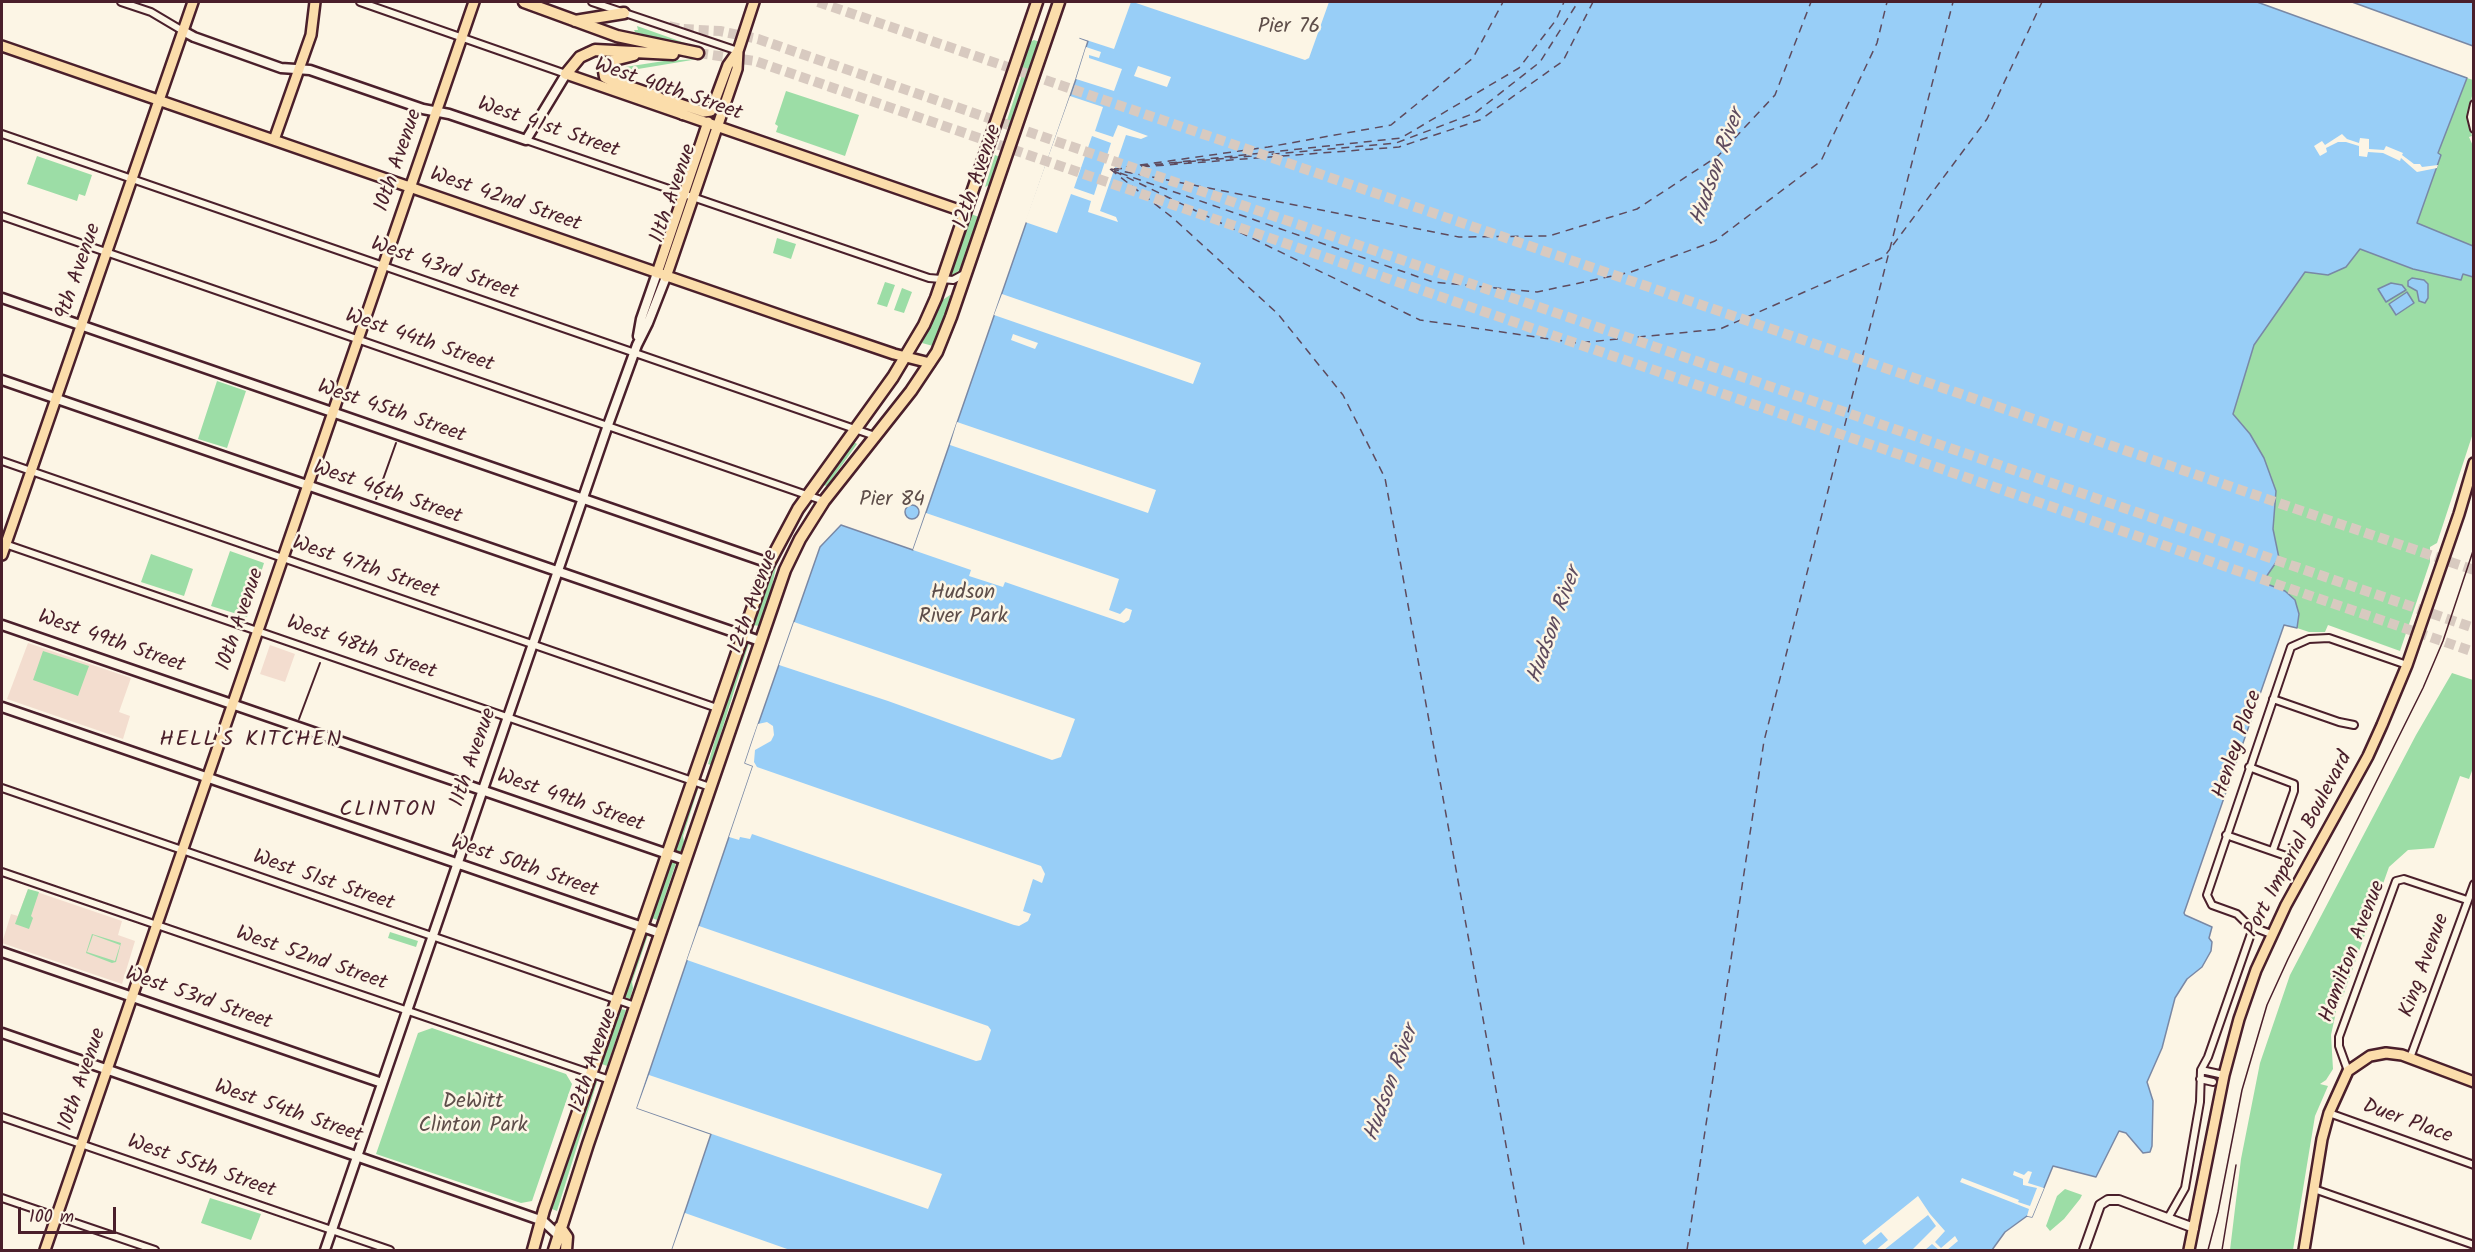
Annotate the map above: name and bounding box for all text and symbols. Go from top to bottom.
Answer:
park label: Pier 76 [1258,15,1320,41]
street label: West 40th Street [591,54,745,128]
street label: West 41st Street [474,93,622,165]
street label: 10th Avenue [371,106,429,216]
water label: Hudson River [1686,107,1752,229]
street label: 12th Avenue [949,122,1009,232]
street label: 11th Avenue [646,141,704,247]
street label: West 42nd Street [426,163,584,239]
street label: 9th Avenue [52,221,108,323]
street label: West 43rd Street [367,233,521,307]
street label: West 44th Street [341,305,497,379]
street label: West 45th Street [313,376,469,450]
street label: West 46th Street [309,457,465,531]
park label: Pier 84 [859,488,925,514]
street label: West 47th Street [288,532,442,606]
street label: 12th Avenue [725,547,785,657]
street label: 10th Avenue [213,565,271,675]
water label: Hudson River [1523,565,1589,687]
park label: Hudson River Park [919,581,1007,631]
street label: West 49th Street [34,606,188,680]
street label: West 48th Street [283,612,439,686]
street label: Henley Place [2209,688,2269,802]
street label: 11th Avenue [446,705,504,811]
district label: HELL'S KITCHEN [159,728,343,754]
street label: Port Imperial Boulevard [2240,748,2360,942]
street label: West 49th Street [493,765,647,839]
district label: CLINTON [339,798,437,824]
street label: West 50th Street [447,831,601,905]
street label: West 51st Street [249,846,397,918]
street label: Hamilton Avenue [2315,878,2393,1026]
street label: King Avenue [2396,911,2456,1021]
street label: West 52nd Street [232,922,390,998]
street label: West 53rd Street [121,963,275,1037]
street label: 12th Avenue [565,1006,625,1116]
water label: Hudson River [1360,1023,1426,1145]
street label: 10th Avenue [55,1025,113,1135]
street label: West 54th Street [210,1076,366,1150]
park label: DeWitt Clinton Park [418,1090,528,1140]
street label: Duer Place [2359,1095,2455,1151]
street label: West 55th Street [124,1131,278,1205]
scale bar [21,1195,118,1233]
text: 100 m [29,1203,74,1232]

